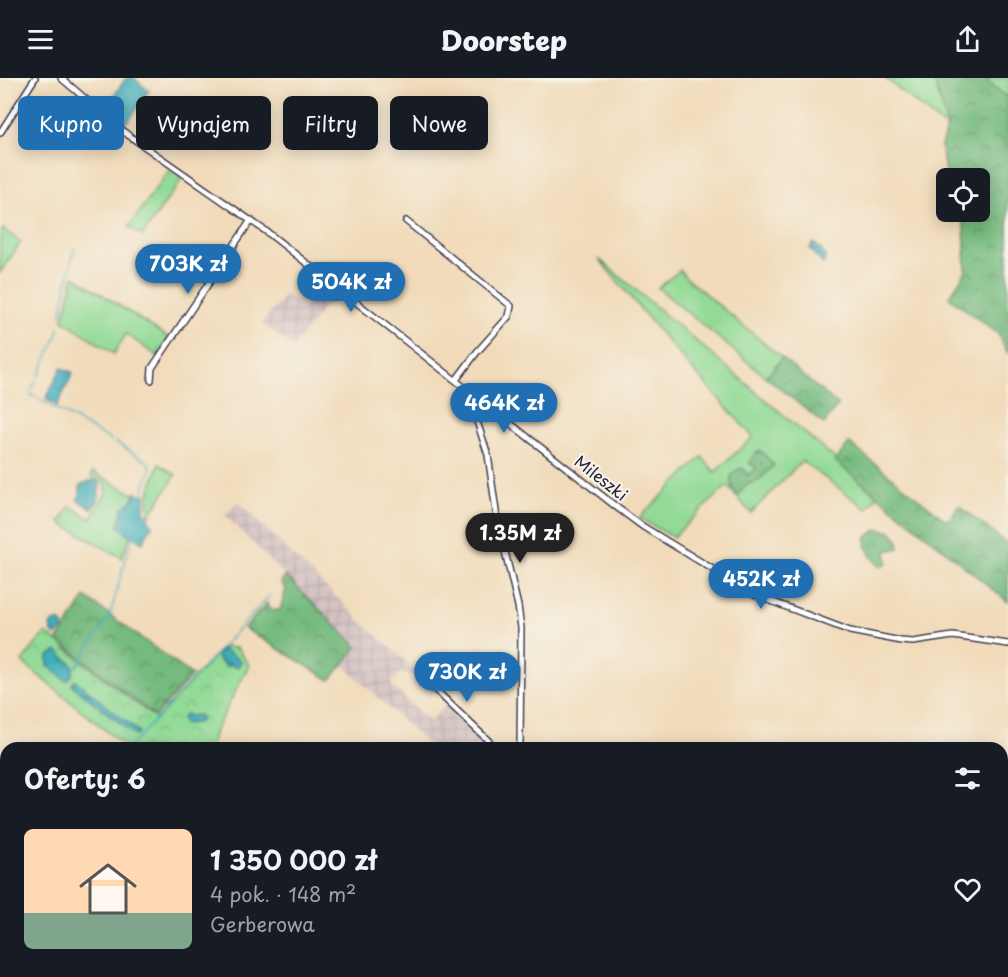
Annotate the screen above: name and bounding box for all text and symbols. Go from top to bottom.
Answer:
text: Doorstep [441,19,567,60]
icon: menu [24,23,57,56]
icon: share [951,23,984,56]
chip: Kupno [18,96,124,150]
chip: Wynajem [136,96,271,150]
chip: Filtry [283,96,378,150]
chip: Nowe [390,96,488,150]
map controls [936,168,990,222]
button: locate [936,168,990,222]
pin: 703K zł [133,244,243,295]
text: 703K zł [149,248,227,278]
pin: 504K zł [296,262,406,313]
text: 504K zł [311,266,391,296]
pin: 464K zł [449,383,559,434]
text: 464K zł [464,387,544,417]
street label: Mileszki [570,449,633,506]
pin: 1.35M zł [458,513,582,564]
text: 1.35M zł [479,517,561,547]
pin: 452K zł [706,559,816,610]
text: 452K zł [723,563,799,593]
pin: 730K zł [412,652,522,703]
text: 730K zł [428,656,506,686]
text: Oferty: 6 [24,759,146,798]
icon: filters [951,762,984,795]
text: 1 350 000 zł [210,840,377,879]
icon: home [72,853,144,925]
icon: heart [951,873,984,906]
text: 4 pok. · 148 m² [210,879,356,909]
text: Gerberowa [210,909,315,939]

